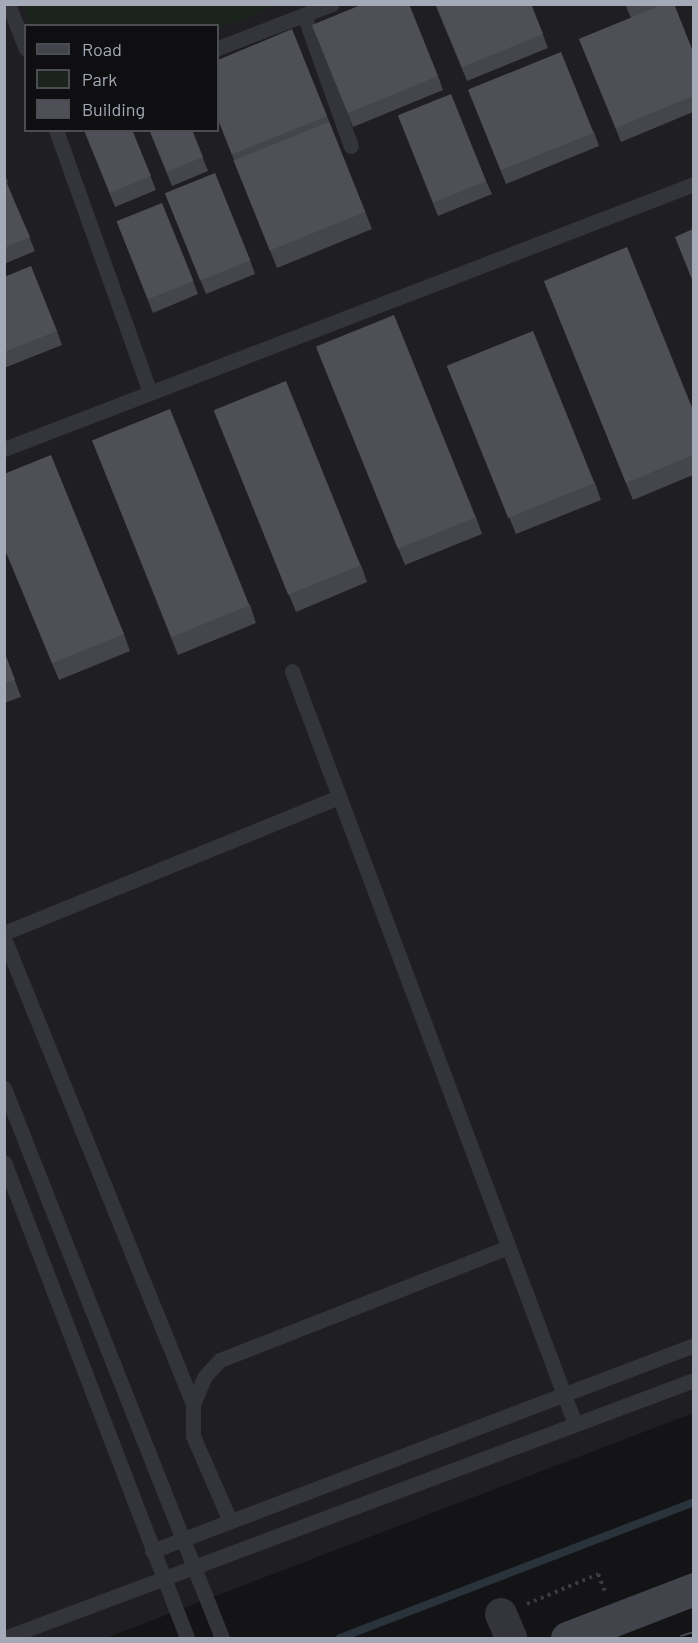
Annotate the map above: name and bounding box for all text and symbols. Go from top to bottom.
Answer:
legend [24,24,219,132]
text: Road [82,38,122,60]
text: Park [82,68,117,90]
text: Building [82,98,145,120]

